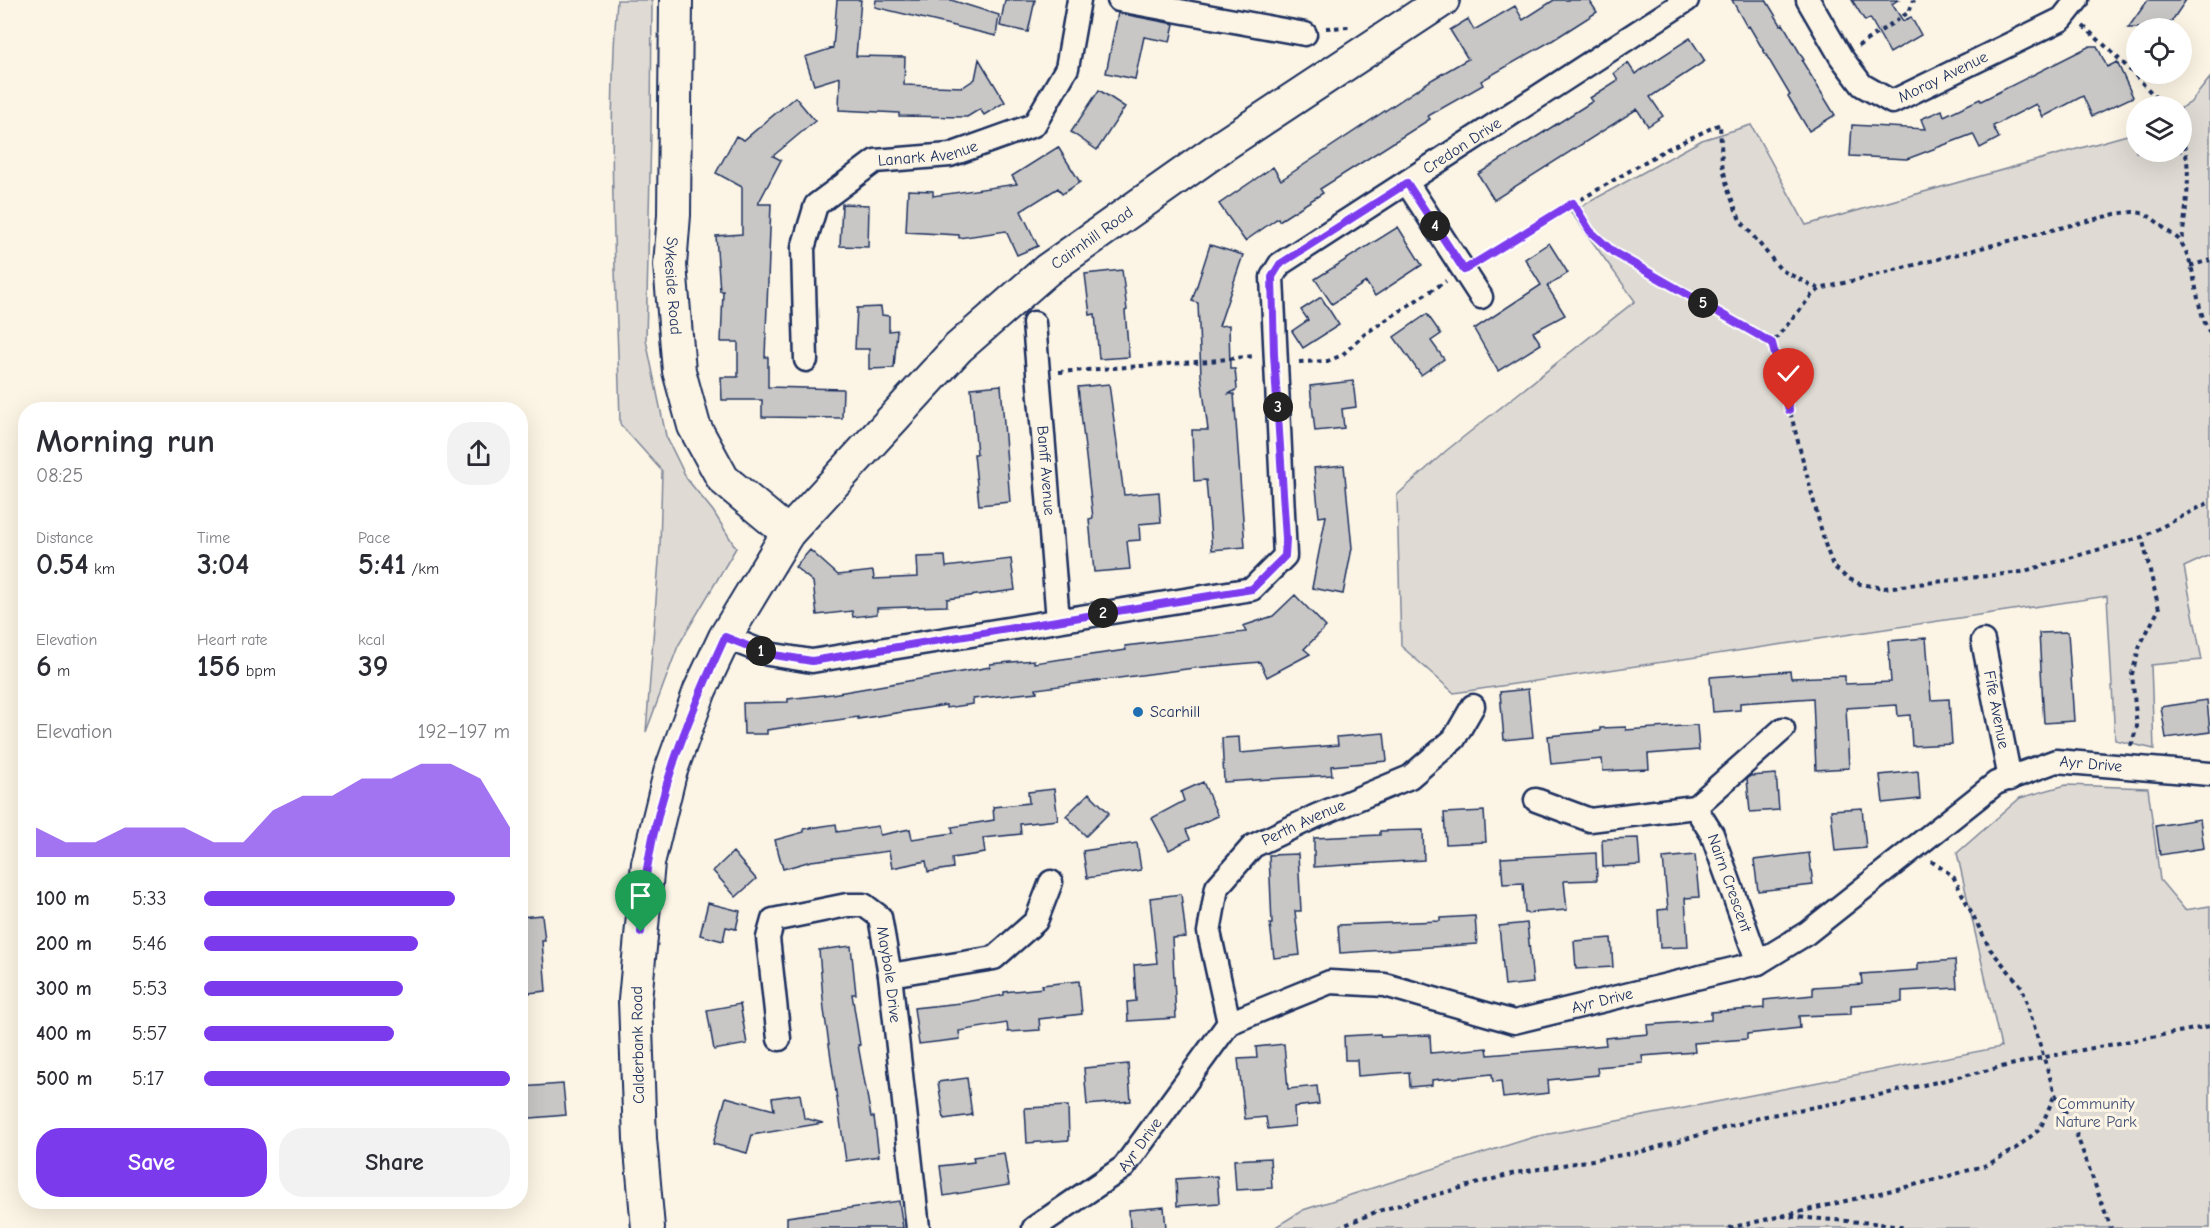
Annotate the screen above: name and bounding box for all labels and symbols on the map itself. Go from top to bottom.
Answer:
street label: Moray Avenue [1895,48,1991,107]
street label: Credon Drive [1420,114,1505,178]
street label: Lanark Avenue [877,137,980,170]
street label: Cairnhill Road [1048,203,1137,273]
pin: 4 [1420,211,1450,241]
street label: Sykeside Road [661,236,685,335]
pin: 5 [1688,288,1718,318]
pin [1763,348,1814,410]
pin: 3 [1263,392,1293,422]
street label: Banff Avenue [1033,425,1059,516]
pin: 2 [1088,598,1118,628]
pin: 1 [746,636,776,666]
street label: Fife Avenue [1980,669,2013,750]
place label: Scarhill [1150,703,1200,721]
marker: Scarhill [1131,705,1145,719]
street label: Ayr Drive [2059,752,2123,776]
street label: Perth Avenue [1259,796,1348,850]
street label: Nairn Crescent [1704,832,1755,935]
pin [615,870,666,932]
street label: Maybole Drive [873,925,904,1024]
street label: Ayr Drive [1570,985,1635,1017]
street label: Calderbank Road [628,986,648,1104]
park label: Community Nature Park [2055,1095,2137,1131]
street label: Ayr Drive [1114,1114,1166,1176]

